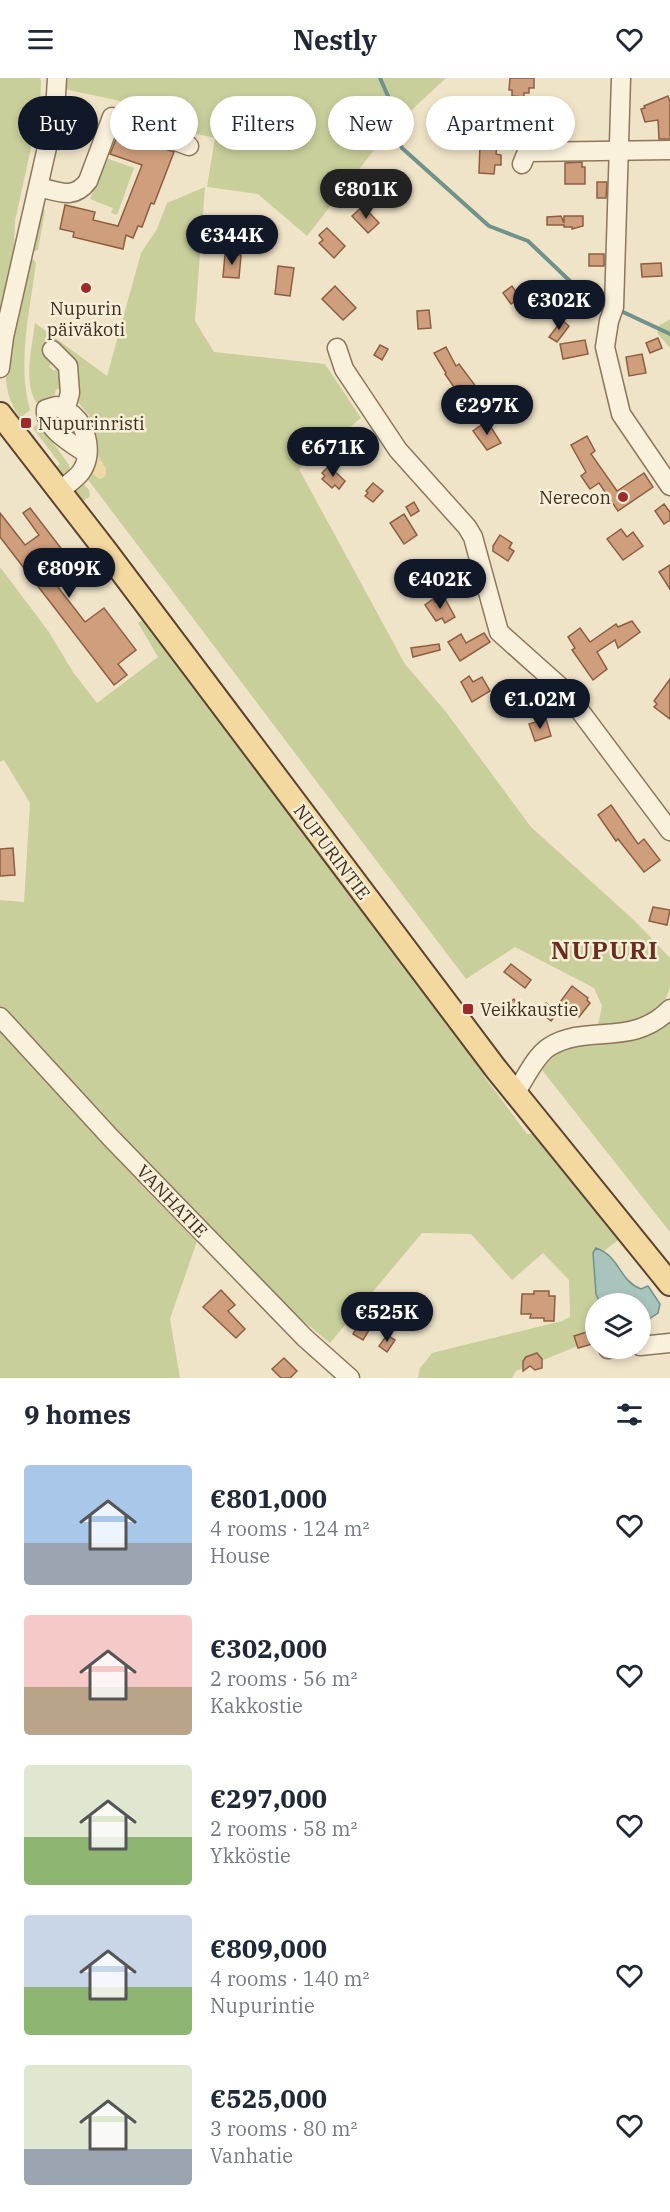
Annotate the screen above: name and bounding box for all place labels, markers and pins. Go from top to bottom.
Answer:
pin: €801K [324,169,408,220]
pin: €344K [190,215,274,266]
pin: €302K [517,280,601,331]
marker: Nupurin päiväkoti [79,281,93,295]
place label: Nupurin päiväkoti [47,297,125,341]
pin: €297K [445,385,529,436]
place label: Nupurinristi [38,412,145,435]
marker: Nupurinristi [19,416,33,430]
pin: €671K [291,427,375,478]
place label: Nerecon [539,486,611,509]
marker: Nerecon [616,490,630,504]
pin: €809K [27,548,111,599]
pin: €402K [398,559,482,610]
pin: €1.02M [491,679,589,730]
place label: Veikkaustie [480,998,579,1021]
marker: Veikkaustie [461,1002,475,1016]
pin: €525K [345,1292,429,1343]

